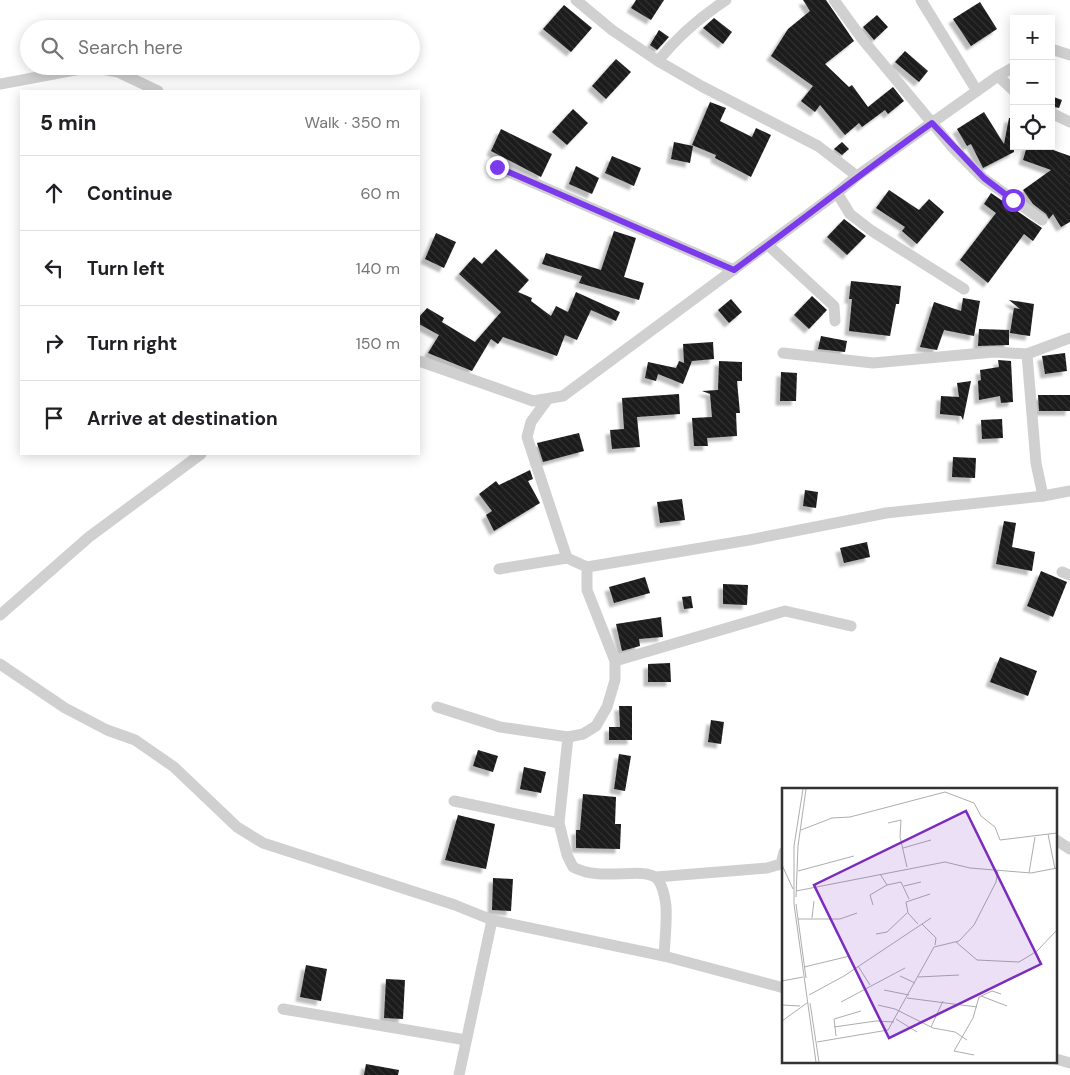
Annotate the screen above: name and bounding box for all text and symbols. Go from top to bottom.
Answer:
map controls [1010,15,1055,150]
button: + [1010,15,1055,60]
search box [20,20,420,75]
icon: search [38,34,66,62]
text: Search here [78,35,183,60]
button: − [1010,60,1055,105]
button: locate [1010,105,1055,150]
text: 5 min [40,109,96,137]
text: Walk · 350 m [305,112,400,133]
route end [486,156,509,179]
icon: ahead [40,179,68,207]
text: Continue [87,181,173,206]
text: 60 m [360,183,400,204]
route start [1002,189,1025,212]
icon: left [40,254,68,282]
text: Turn left [87,256,165,281]
text: 140 m [356,258,400,279]
icon: right [40,329,68,357]
text: Turn right [87,331,177,356]
text: 150 m [356,333,400,354]
icon: arrive [40,404,68,432]
text: Arrive at destination [87,406,278,431]
inset map [782,788,1058,1062]

